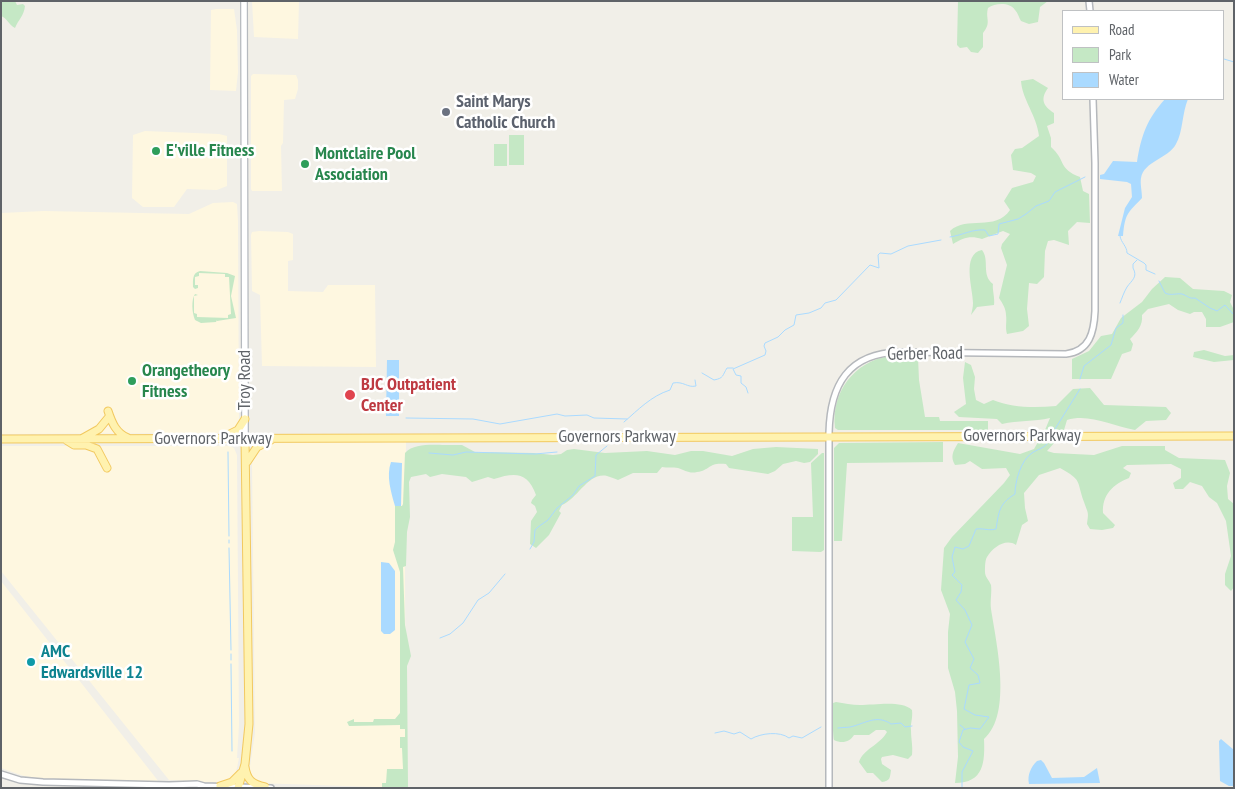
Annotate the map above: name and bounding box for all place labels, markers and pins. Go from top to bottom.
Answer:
place label: Saint Marys Catholic Church [456,91,555,134]
marker: Saint Marys Catholic Church [440,106,452,118]
place label: E'ville Fitness [166,140,254,162]
place label: Montclaire Pool Association [315,143,416,186]
marker: E'ville Fitness [150,145,162,157]
marker: Montclaire Pool Association [299,158,311,170]
place label: Orangetheory Fitness [142,360,230,402]
place label: BJC Outpatient Center [361,374,456,416]
marker: Orangetheory Fitness [126,375,138,387]
marker: BJC Outpatient Center [343,388,357,402]
place label: AMC Edwardsville 12 [41,641,143,684]
marker: AMC Edwardsville 12 [25,656,37,668]

